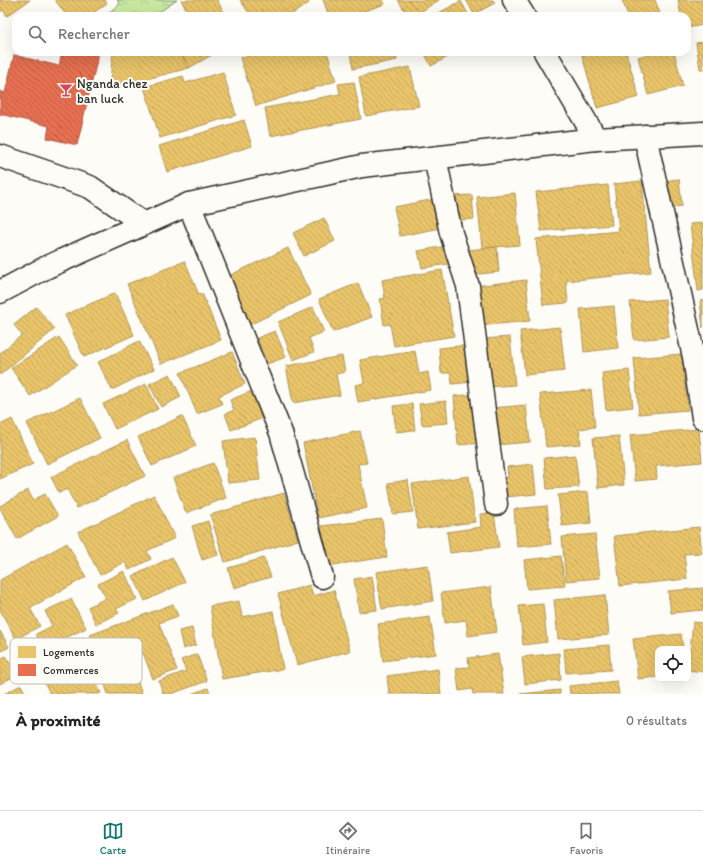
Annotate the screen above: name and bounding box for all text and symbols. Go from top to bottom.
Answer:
search box [12,12,691,56]
icon: search [26,23,48,45]
text: Rechercher [58,25,130,43]
place label: Nganda chez ban luck [77,76,148,106]
bar icon: Nganda chez ban luck [58,82,74,98]
legend [10,638,142,684]
text: Logements [43,646,95,659]
map controls [655,646,691,682]
button: locate [655,646,691,682]
text: Commerces [43,664,99,677]
text: À proximité [16,710,101,730]
text: 0 résultats [626,713,687,728]
tab: Carte [100,820,126,857]
tab: Itinéraire [326,820,370,857]
tab: Favoris [570,820,603,857]

